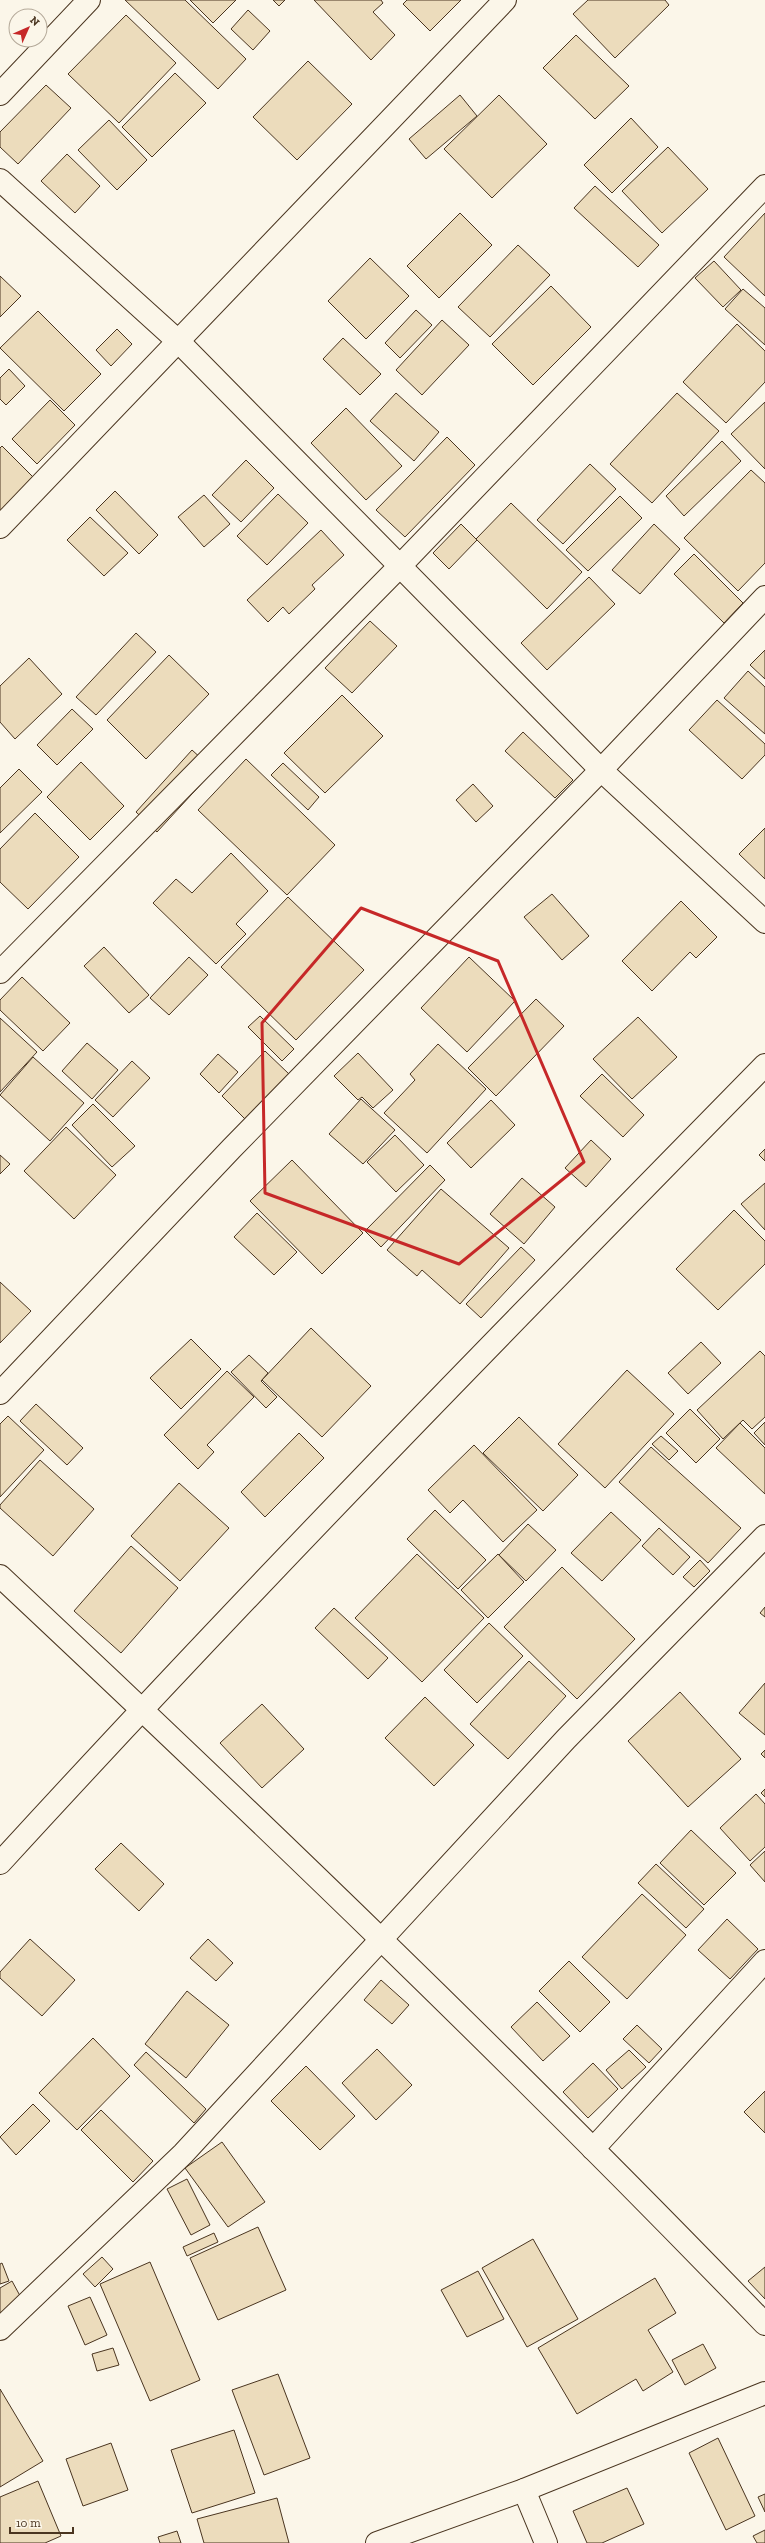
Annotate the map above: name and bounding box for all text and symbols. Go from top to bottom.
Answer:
north arrow [8,8,48,48]
text: N [27,14,43,29]
scale bar [10,2509,73,2535]
text: 10 m [16,2516,41,2530]

